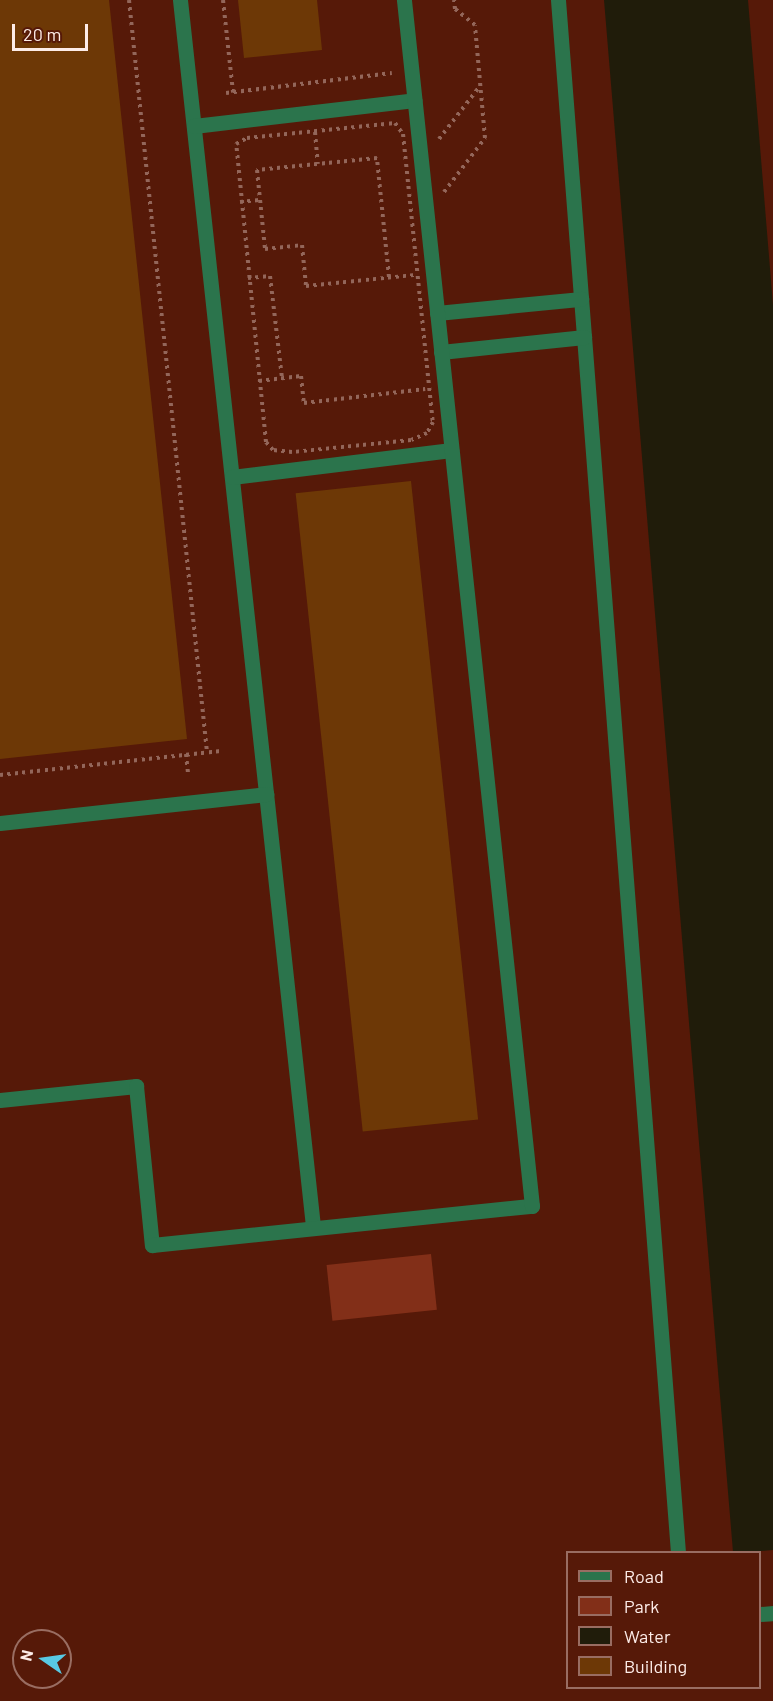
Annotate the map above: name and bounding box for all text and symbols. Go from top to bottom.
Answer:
scale bar [15,12,92,50]
text: 20 m [23,23,61,45]
legend [566,1551,761,1689]
text: Road [624,1565,664,1587]
text: Park [624,1595,659,1617]
text: Water [624,1625,671,1647]
north arrow [12,1629,72,1689]
text: N [15,1648,36,1663]
text: Building [624,1655,687,1677]

